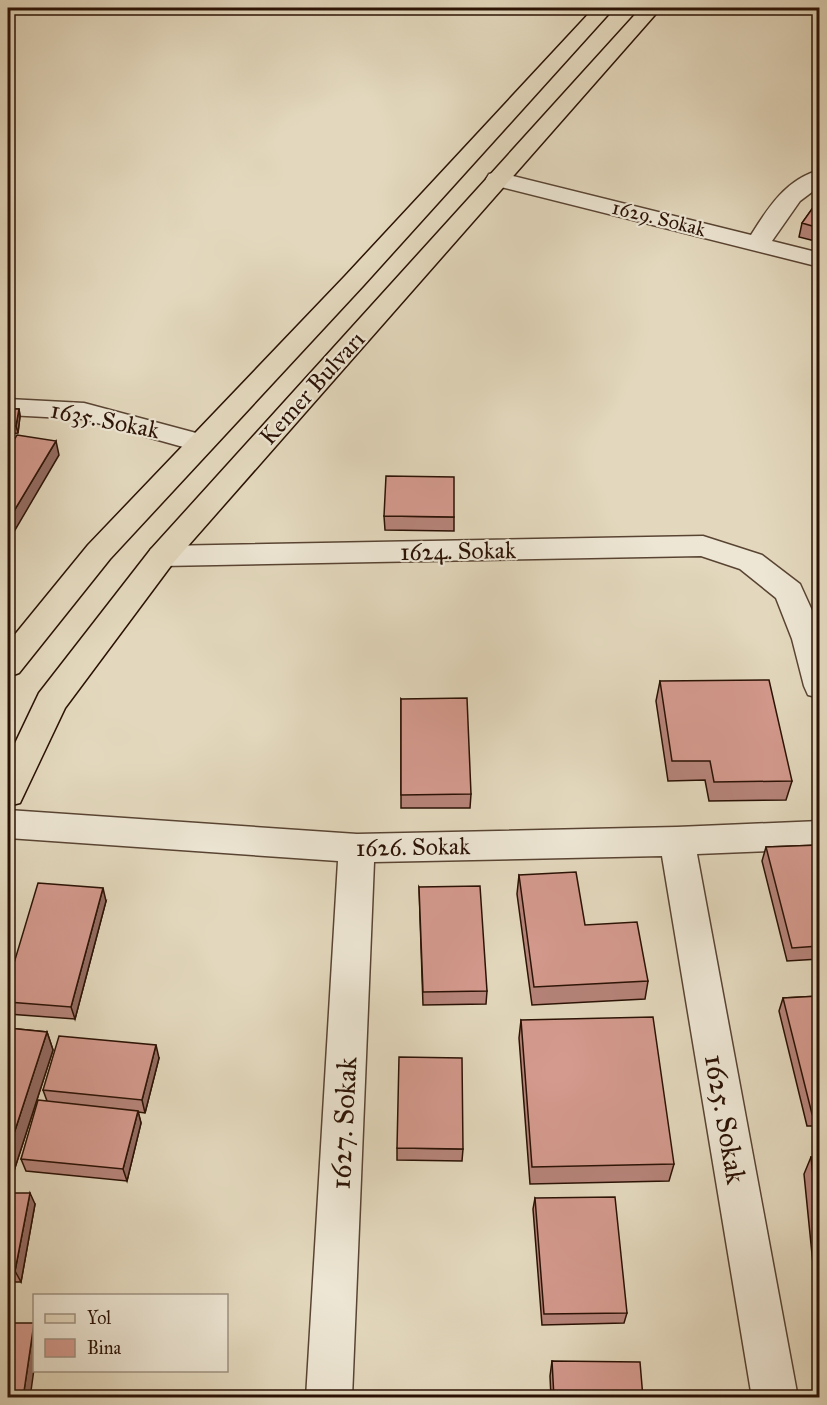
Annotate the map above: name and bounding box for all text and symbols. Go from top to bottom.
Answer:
street label: 1629. Sokak [610,195,709,241]
street label: Kemer Bulvarı [253,325,371,451]
street label: 1635. Sokak [48,395,163,445]
street label: 1624. Sokak [400,535,517,567]
street label: 1626. Sokak [356,831,471,863]
street label: 1625. Sokak [697,1051,754,1187]
street label: 1627. Sokak [323,1056,364,1190]
legend [33,1294,228,1372]
text: Yol [87,1307,111,1329]
text: Bina [87,1337,122,1359]

